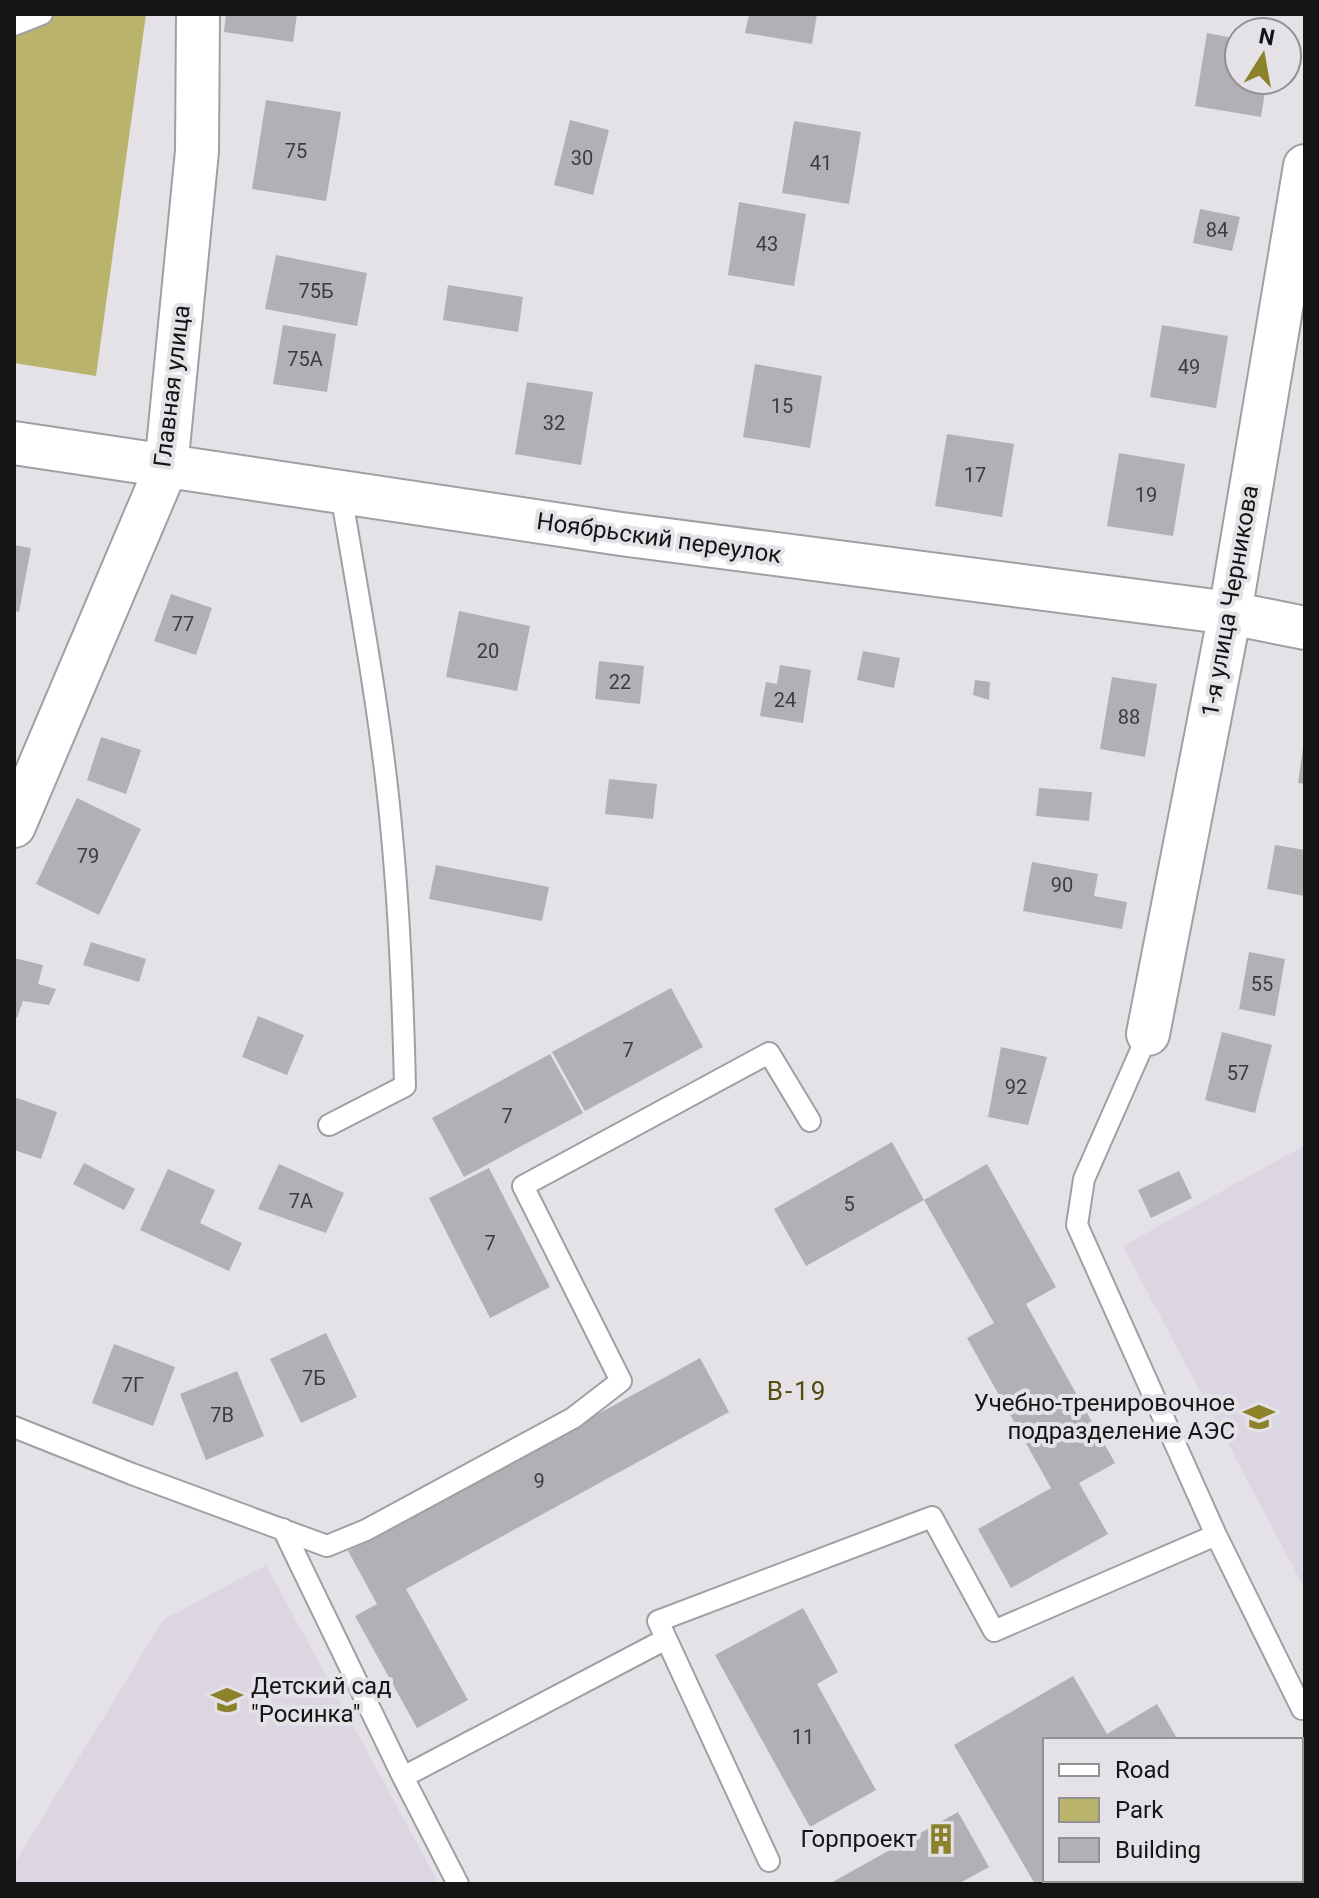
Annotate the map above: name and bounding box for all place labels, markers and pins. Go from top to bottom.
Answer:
place label: Учебно-тренировочное подразделение АЭС [974,1389,1235,1445]
school or university icon: Учебно-тренировочное подразделение АЭС [1242,1400,1276,1434]
place label: Детский сад "Росинка" [251,1672,392,1728]
school or university icon: Детский сад "Росинка" [210,1683,244,1717]
building icon: Горпроект [924,1822,958,1856]
place label: Горпроект [800,1825,917,1853]

